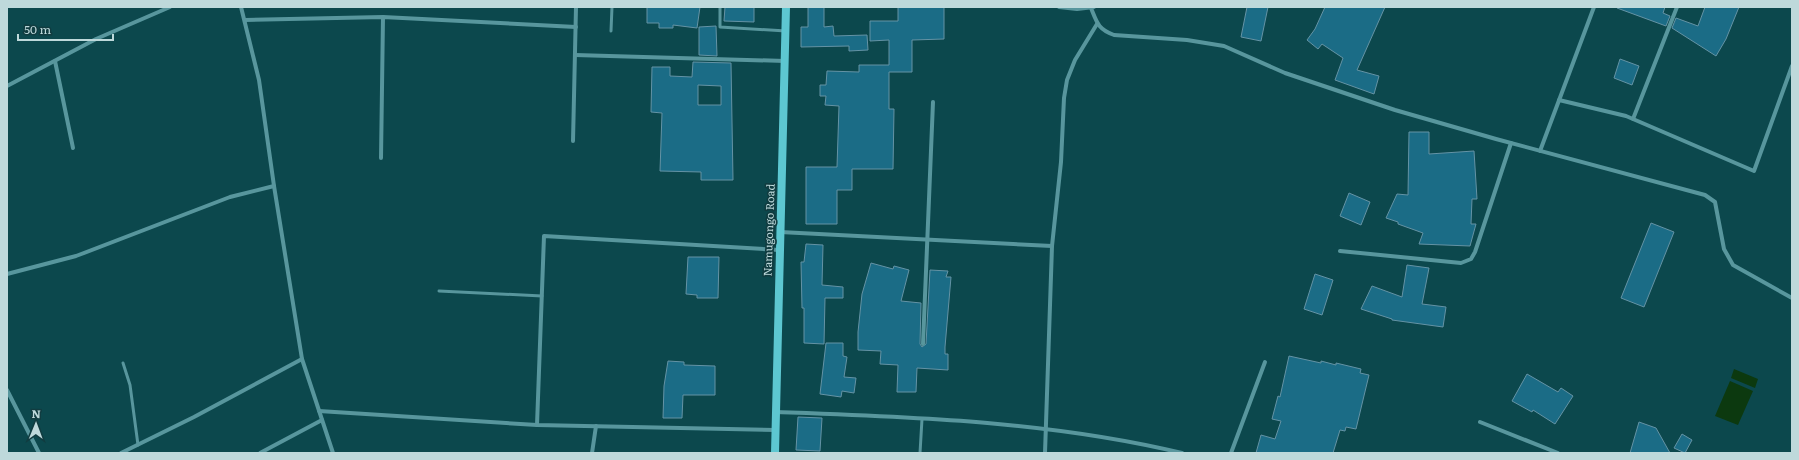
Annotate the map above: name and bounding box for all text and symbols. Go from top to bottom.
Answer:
scale bar [18,16,113,42]
text: 50 m [24,20,51,38]
street label: Namugongo Road [758,183,778,277]
north arrow [16,404,56,444]
text: N [31,405,41,421]

